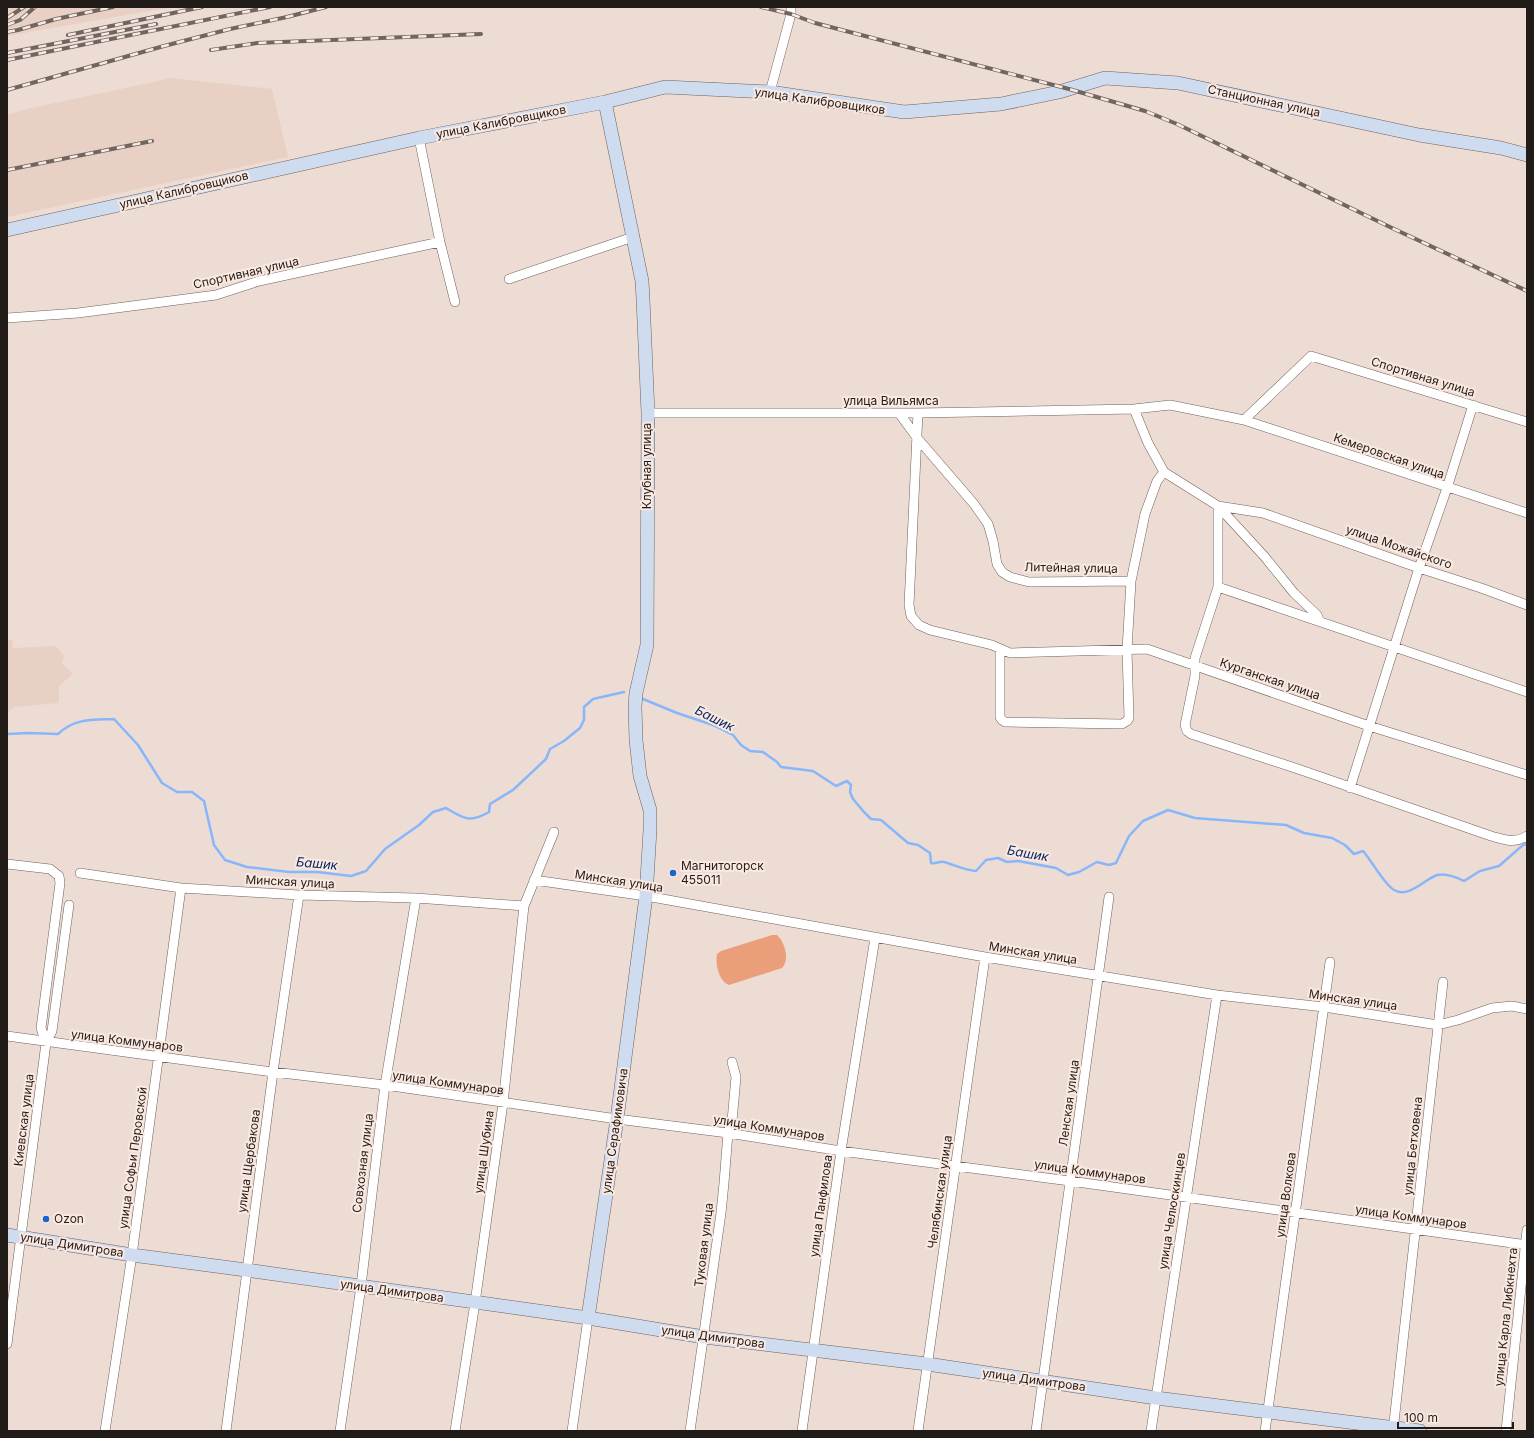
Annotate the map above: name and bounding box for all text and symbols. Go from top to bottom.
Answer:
street label: Станционная улица [1206,81,1322,120]
street label: улица Калибровщиков [754,84,887,117]
street label: улица Калибровщиков [435,102,567,141]
street label: улица Калибровщиков [118,167,250,212]
street label: Спортивная улица [192,253,300,292]
street label: Спортивная улица [1369,354,1477,399]
street label: улица Вильямса [843,393,939,408]
street label: Клубная улица [639,423,654,509]
street label: Кемеровская улица [1332,429,1447,482]
street label: улица Можайского [1344,521,1454,572]
street label: Литейная улица [1024,559,1118,576]
street label: Курганская улица [1218,654,1322,703]
water label: Башик [693,702,738,735]
water label: Башик [1006,841,1051,865]
water label: Башик [295,853,339,873]
place label: Магнитогорск 455011 [681,858,764,887]
street label: Минская улица [574,866,664,895]
marker: Магнитогорск 455011 [668,868,678,878]
street label: Минская улица [245,872,335,891]
street label: Минская улица [988,938,1078,967]
street label: Минская улица [1308,986,1398,1013]
street label: улица Коммунаров [70,1026,184,1055]
street label: Ленская улица [1055,1059,1082,1147]
street label: улица Коммунаров [391,1067,505,1098]
street label: улица Серафимовича [598,1067,631,1195]
street label: Киевская улица [10,1073,37,1167]
street label: улица Софьи Перовской [115,1086,150,1230]
street label: улица Бетховена [1400,1096,1425,1196]
street label: улица Щербакова [234,1108,263,1214]
street label: улица Шубина [470,1109,497,1194]
street label: улица Коммунаров [712,1111,826,1144]
street label: Совхозная улица [349,1112,376,1214]
street label: Челябинская улица [924,1134,955,1250]
street label: улица Челюскинцев [1155,1151,1188,1271]
street label: улица Волкова [1272,1151,1299,1239]
street label: улица Панфилова [806,1154,835,1258]
street label: улица Коммунаров [1033,1156,1147,1187]
street label: улица Коммунаров [1354,1201,1468,1232]
street label: Туковая улица [691,1202,716,1288]
place label: Ozon [54,1211,84,1226]
marker: Ozon [41,1214,51,1224]
street label: улица Димитрова [19,1229,125,1260]
street label: улица Карла Либкнехта [1491,1247,1520,1387]
street label: улица Димитрова [339,1276,445,1305]
street label: улица Димитрова [660,1322,766,1351]
street label: улица Димитрова [981,1365,1087,1394]
scale bar [1398,1404,1513,1430]
text: 100 m [1404,1410,1438,1425]

